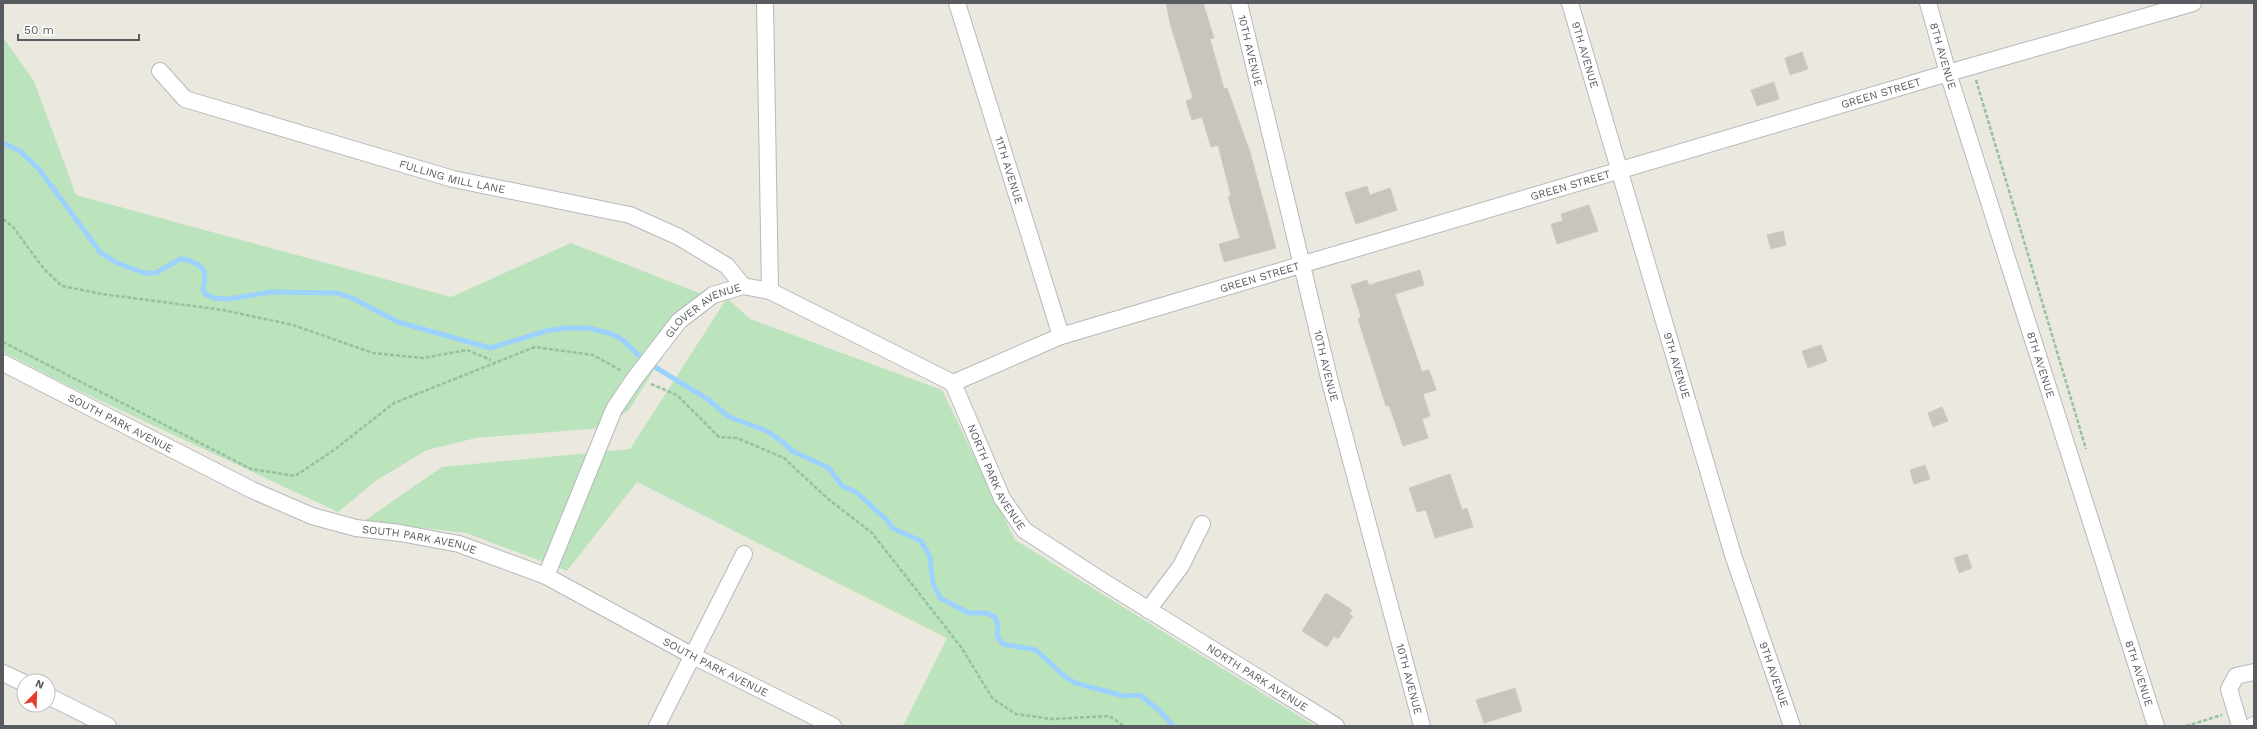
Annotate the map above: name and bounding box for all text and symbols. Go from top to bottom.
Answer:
street label: 10TH AVENUE [1235,14,1265,88]
scale bar [18,16,139,42]
street label: 9TH AVENUE [1569,20,1601,90]
street label: 8TH AVENUE [1927,21,1959,91]
text: 50 m [24,23,54,37]
street label: GREEN STREET [1840,75,1923,111]
street label: 11TH AVENUE [992,135,1025,206]
street label: FULLING MILL LANE [398,157,506,196]
street label: GREEN STREET [1529,167,1612,203]
street label: GREEN STREET [1218,259,1302,296]
street label: GLOVER AVENUE [663,281,743,340]
street label: 10TH AVENUE [1311,329,1341,403]
street label: 8TH AVENUE [2024,330,2057,400]
street label: 9TH AVENUE [1661,331,1692,400]
street label: SOUTH PARK AVENUE [66,391,175,456]
street label: NORTH PARK AVENUE [964,422,1028,533]
street label: SOUTH PARK AVENUE [361,523,478,557]
street label: SOUTH PARK AVENUE [661,635,770,700]
street label: 8TH AVENUE [2122,639,2155,708]
street label: 9TH AVENUE [1756,640,1791,709]
street label: NORTH PARK AVENUE [1204,641,1310,714]
street label: 10TH AVENUE [1393,642,1425,716]
north arrow [16,673,56,713]
text: N [33,677,46,692]

